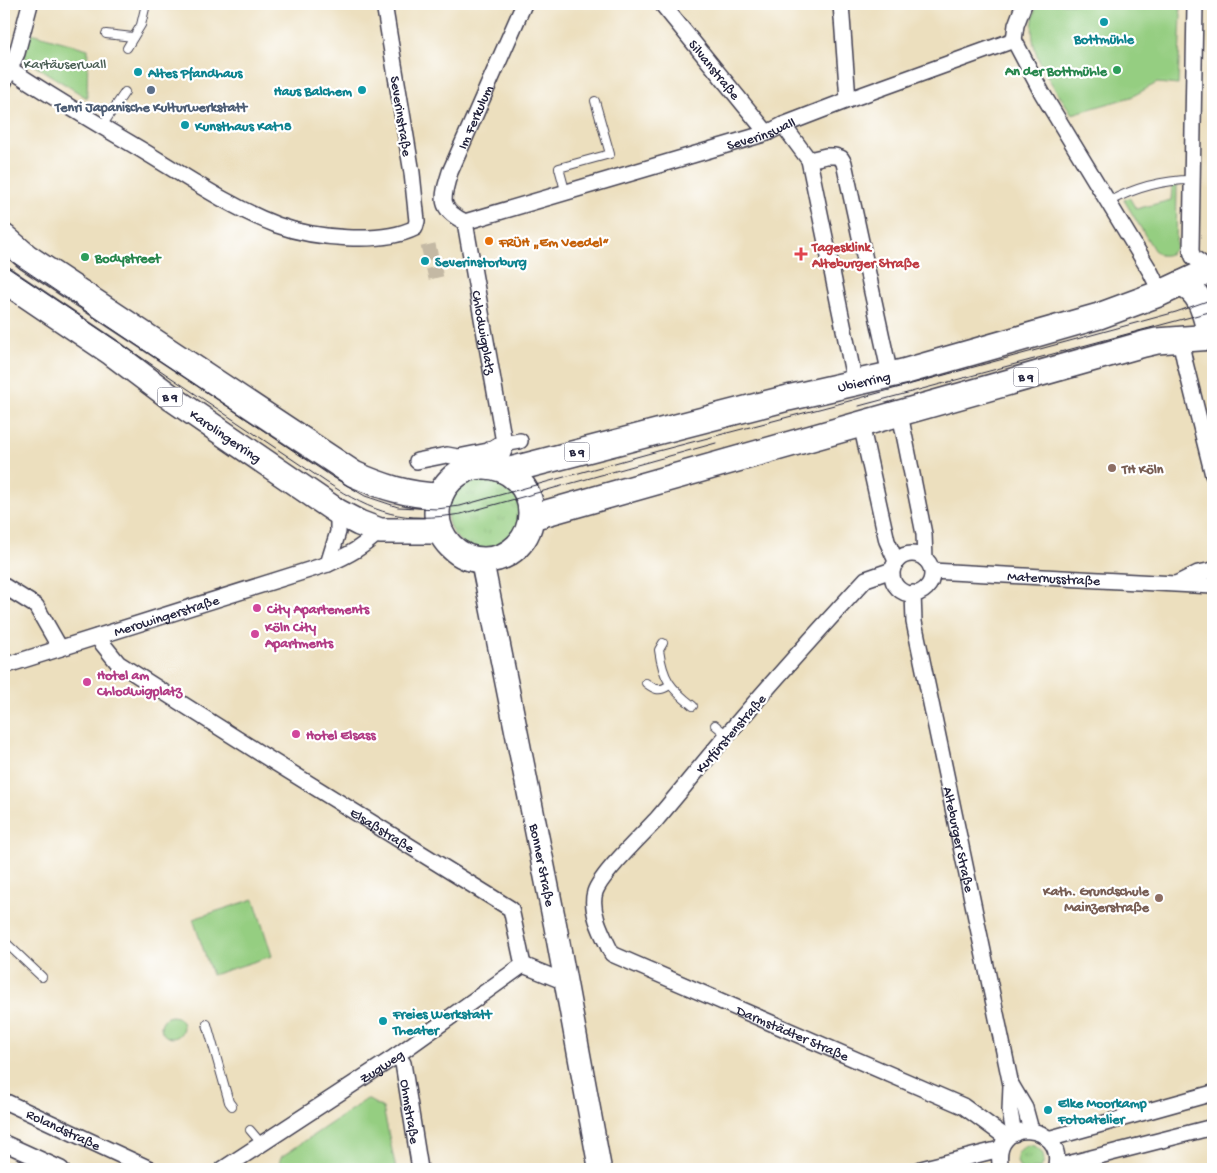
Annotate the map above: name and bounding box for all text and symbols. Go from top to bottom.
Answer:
marker: Bottmühle [1098,16,1110,28]
place label: Bottmühle [1073,32,1135,49]
street label: Silvanstraße [684,37,743,105]
park label: Kartäuserwall [24,57,106,74]
place label: An der Bottmühle [1004,64,1108,81]
marker: An der Bottmühle [1111,64,1123,76]
marker: Altes Pfandhaus [132,66,144,78]
place label: Altes Pfandhaus [147,66,243,83]
street label: Severinstraße [385,75,414,159]
street label: Im Ferkulum [455,83,498,152]
marker: Tenri Japanische Kulturwerkstatt [145,84,157,96]
place label: Haus Balchem [274,84,352,101]
marker: Haus Balchem [356,84,368,96]
place label: Tenri Japanische Kulturwerkstatt [54,100,248,117]
street label: Severinswall [725,115,798,155]
marker: Kunsthaus Kat18 [179,119,191,131]
place label: Kunsthaus Kat18 [194,119,292,136]
marker: FRÜH „Em Veedel“ [483,235,495,247]
place label: FRÜH „Em Veedel“ [498,235,609,252]
place label: Tagesklink Alteburger Straße [811,240,920,273]
marker: Tagesklink Alteburger Straße [794,247,808,261]
marker: Bodystreet [79,251,91,263]
place label: Bodystreet [94,251,162,268]
marker: Severinstorburg [419,255,431,267]
place label: Severinstorburg [435,255,527,272]
street label: Chlodwigplatz [466,289,498,377]
road number: B 9 [1014,368,1038,387]
street label: Ubierring [836,369,892,397]
road number: B 9 [158,388,182,407]
street label: Karolingerring [185,407,264,468]
road number: B 9 [564,442,590,462]
marker: TH Köln [1106,462,1118,474]
place label: TH Köln [1121,462,1164,479]
street label: Maternusstraße [1007,569,1101,591]
street label: Merowingerstraße [112,593,222,642]
marker: City Apartements [251,602,263,614]
place label: City Apartements [266,602,370,619]
place label: Köln City Apartments [264,620,334,653]
marker: Köln City Apartments [249,628,261,640]
place label: Hotel am Chlodwigplatz [96,668,183,701]
marker: Hotel am Chlodwigplatz [81,676,93,688]
street label: Kurfürstenstraße [693,691,771,778]
marker: Hotel Elsass [290,728,302,740]
place label: Hotel Elsass [306,728,376,745]
street label: Alteburger Straße [938,785,977,895]
street label: Elsaßstraße [346,805,417,858]
street label: Bonner Straße [524,822,557,909]
place label: Kath. Grundschule Mainzerstraße [1042,884,1150,917]
marker: Kath. Grundschule Mainzerstraße [1153,892,1165,904]
street label: Darmstädter Straße [732,1003,852,1067]
place label: Freies Werkstatt Theater [392,1007,493,1040]
marker: Freies Werkstatt Theater [377,1015,389,1027]
street label: Zugweg [357,1047,408,1088]
street label: Ohmstraße [395,1078,422,1146]
place label: Elke Moorkamp Fotoatelier [1057,1096,1147,1129]
marker: Elke Moorkamp Fotoatelier [1042,1104,1054,1116]
street label: Rolandstraße [23,1107,103,1156]

